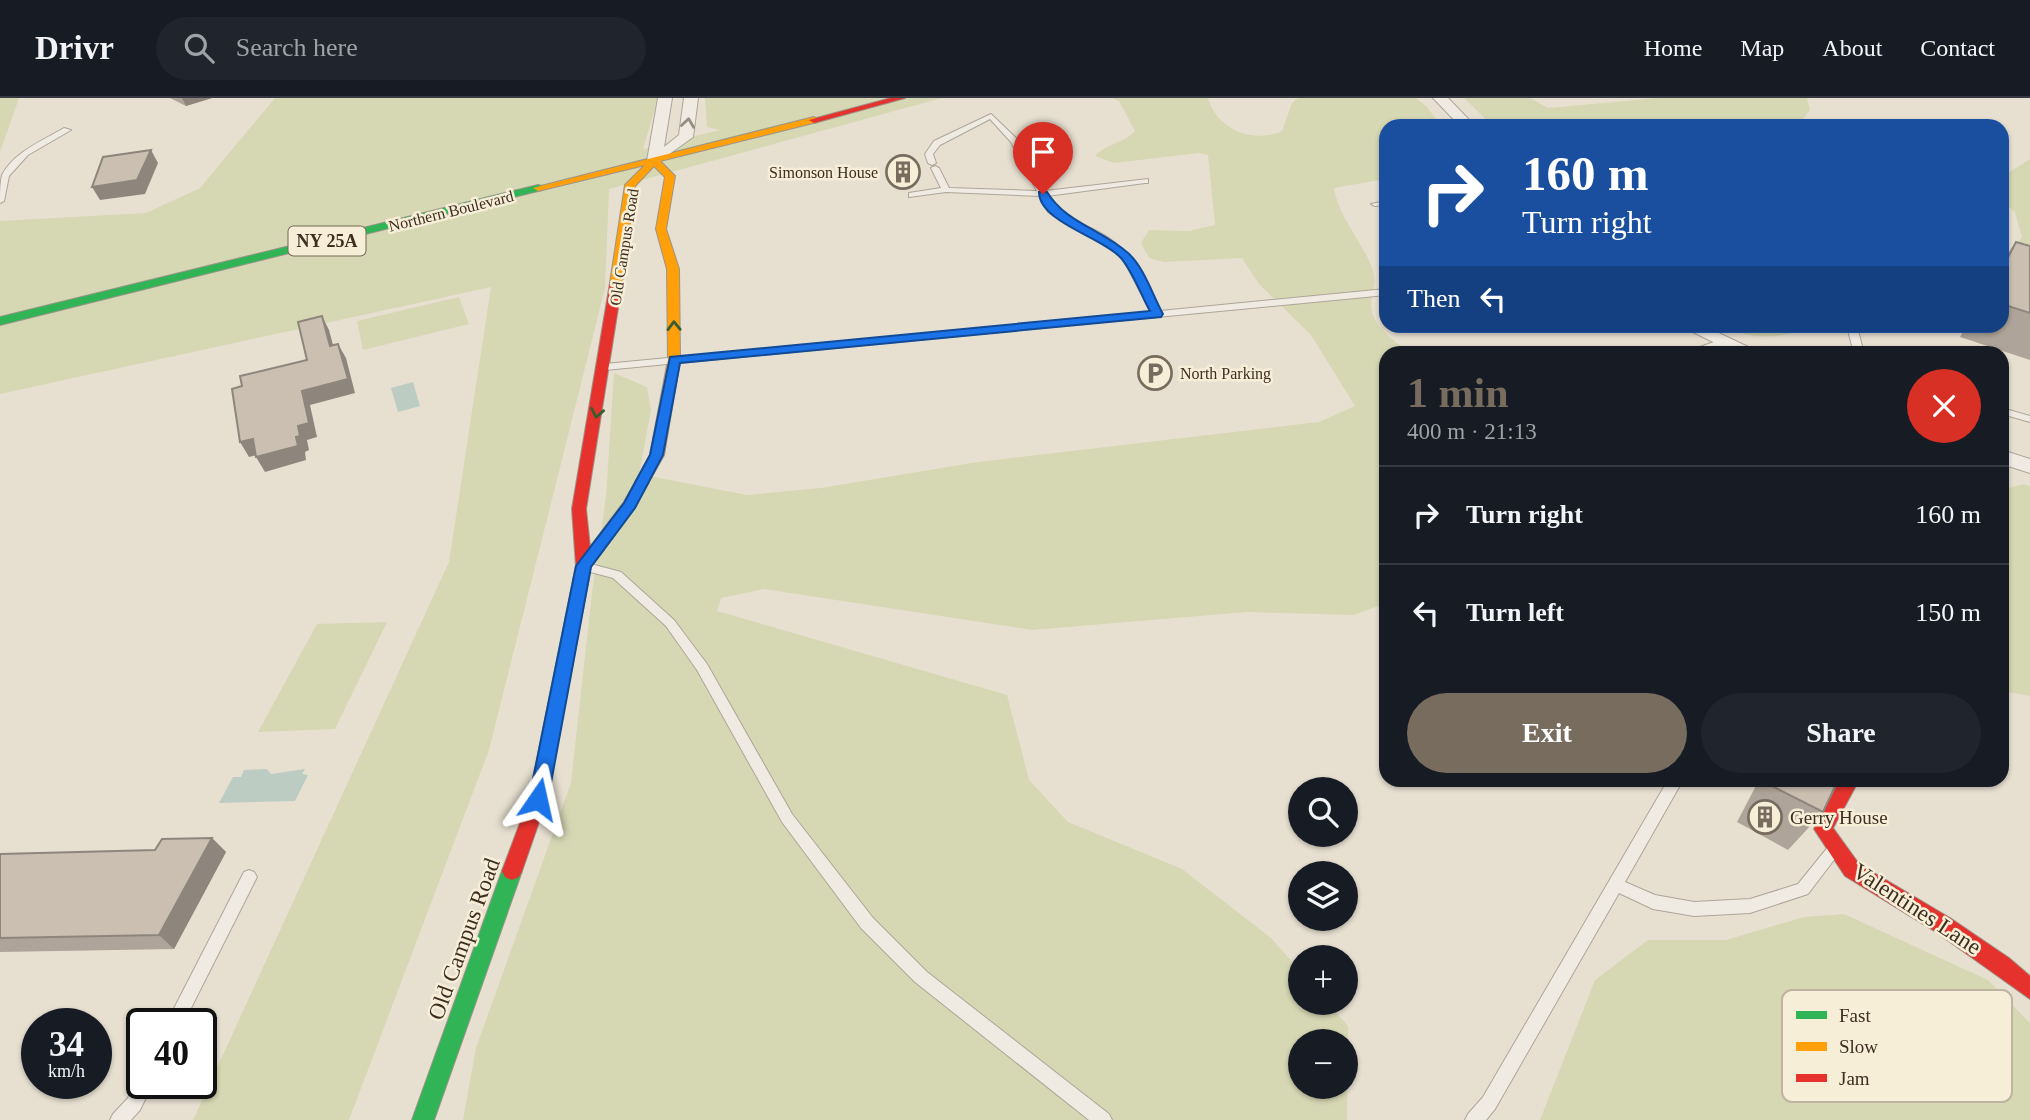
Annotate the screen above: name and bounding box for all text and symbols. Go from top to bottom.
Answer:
search box [156,17,646,80]
icon: search [180,29,218,67]
text: Drivr [35,30,114,66]
text: Search here [236,33,358,62]
text: Home [1644,35,1702,61]
text: Map [1740,35,1784,61]
text: About [1822,35,1882,61]
text: Contact [1920,35,1995,61]
one-way arrow [680,117,695,129]
pin [1013,122,1073,194]
icon: arrive [1024,133,1062,171]
text: 160 m [1522,146,1649,201]
icon: right [1407,147,1498,238]
building icon: Simonson House [884,153,922,191]
place label: Simonson House [769,164,878,181]
street label: Northern Boulevard [387,187,515,235]
street label: Old Campus Road [606,187,643,307]
text: Turn right [1522,204,1652,240]
road number: NY 25A [288,226,366,256]
icon: left [1474,280,1512,318]
text: Then [1407,284,1460,313]
one-way arrow [666,320,682,331]
parking icon: North Parking [1136,354,1174,392]
place label: North Parking [1180,365,1271,383]
button: close [1907,369,1981,443]
text: 1 min [1407,370,1509,416]
one-way arrow [590,407,605,419]
text: 400 m · 21:13 [1407,419,1537,444]
icon: right [1407,496,1445,534]
text: Turn right [1466,500,1583,529]
text: 160 m [1915,500,1981,529]
icon: left [1407,594,1445,632]
text: Turn left [1466,598,1564,627]
text: 150 m [1915,598,1981,627]
button: Exit [1407,693,1687,773]
button: Share [1701,693,1981,773]
position arrow [501,762,575,836]
map controls [1288,777,1358,1099]
button: search [1288,777,1358,847]
building icon: Gerry House [1746,798,1784,836]
place label: Gerry House [1790,807,1888,828]
street label: Old Campus Road [423,854,505,1023]
street label: Valentines Lane [1848,858,1986,960]
button: layers [1288,861,1358,931]
button: + [1288,945,1358,1015]
legend [1782,990,2012,1102]
text: Fast [1839,1005,1871,1026]
speed limit sign: 40 [126,1008,217,1099]
text: 34 [49,1025,84,1064]
button: − [1288,1029,1358,1099]
text: Slow [1839,1036,1878,1057]
text: km/h [48,1061,85,1081]
text: Jam [1839,1068,1870,1089]

